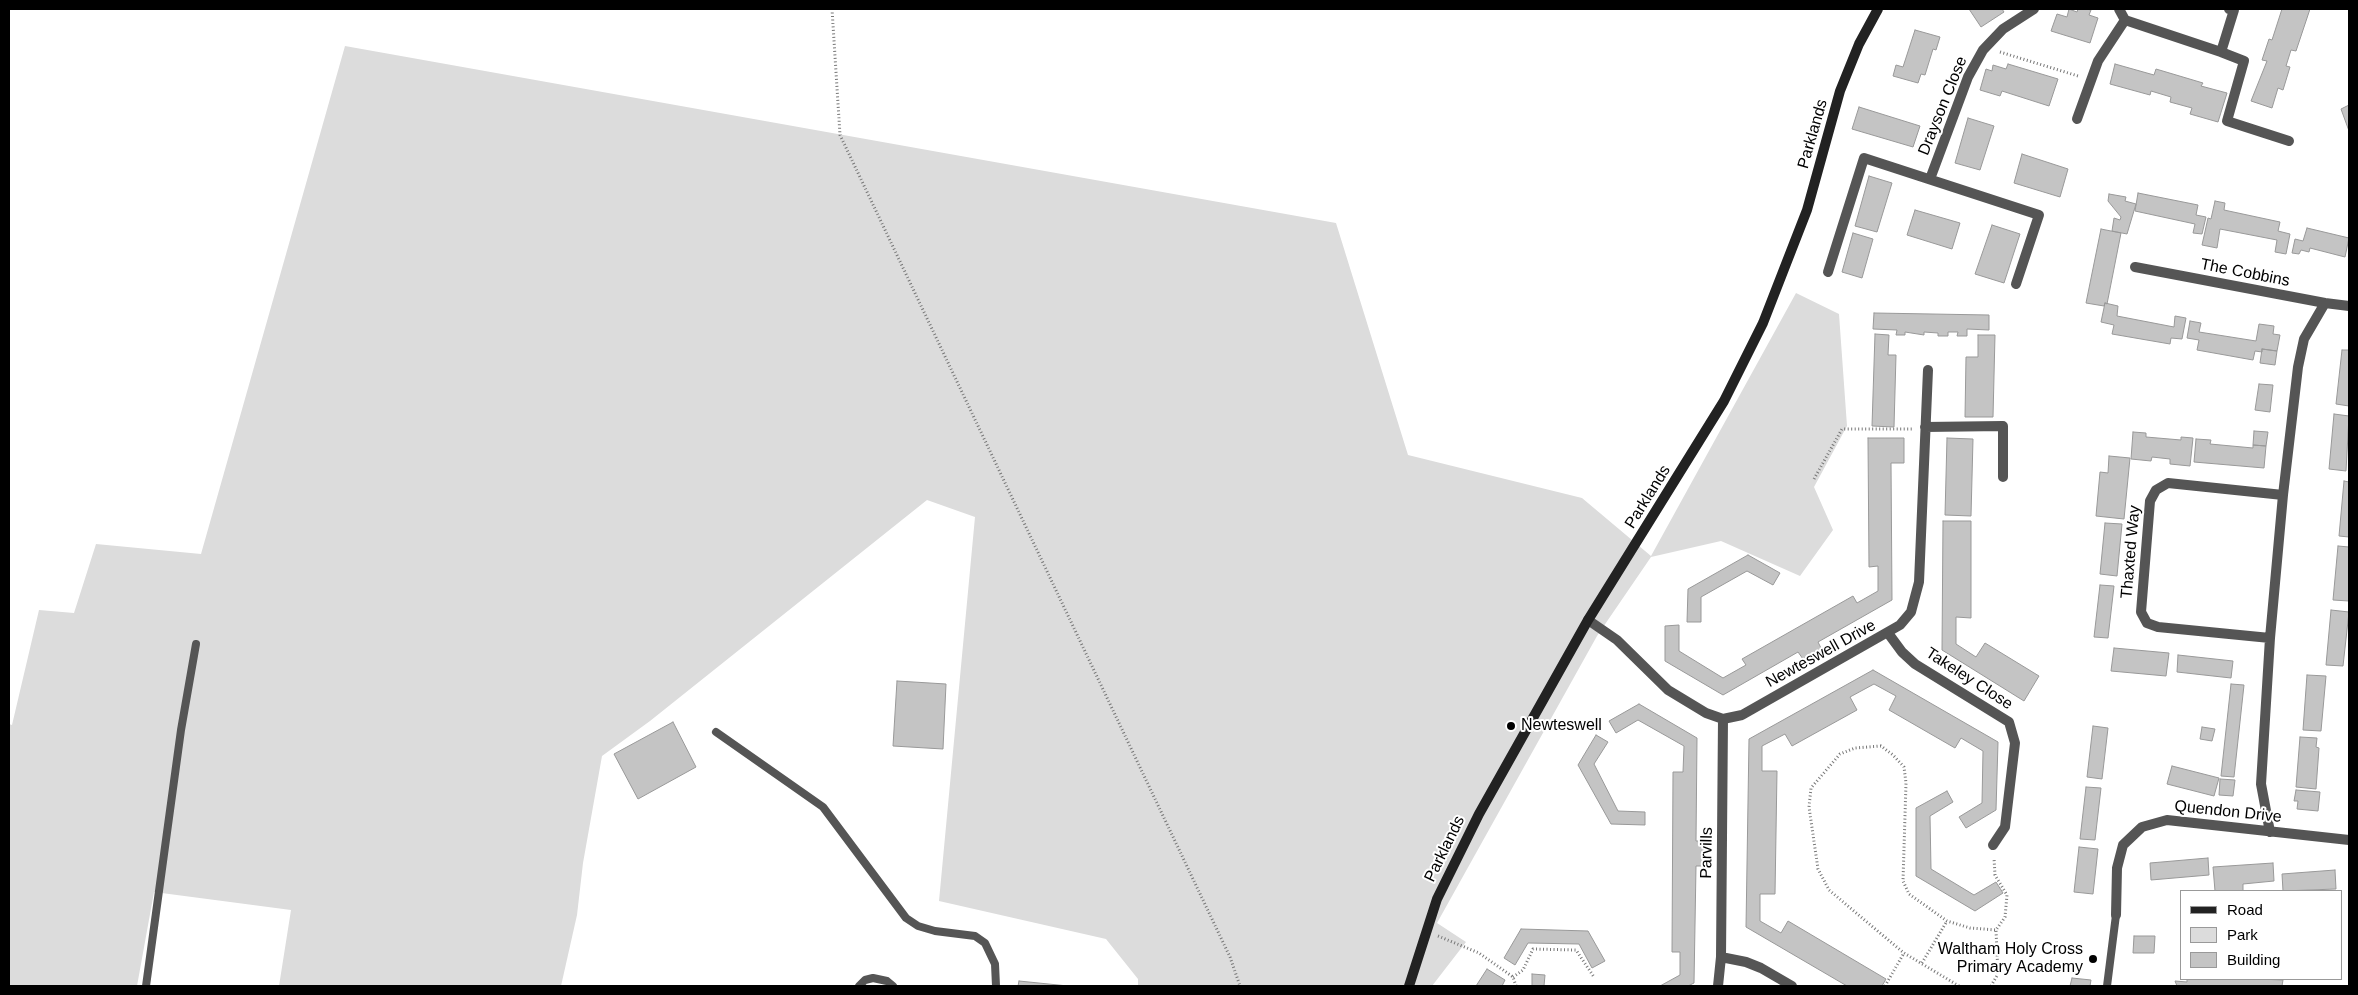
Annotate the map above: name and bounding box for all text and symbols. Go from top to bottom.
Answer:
street label: Drayson Close [1914,54,1972,158]
street label: Parklands [1794,97,1832,171]
street label: The Cobbins [2199,255,2291,291]
street label: Parklands [1621,462,1675,532]
street label: Thaxted Way [2117,505,2145,599]
street label: Newteswell Drive [1763,616,1879,692]
street label: Takeley Close [1922,644,2016,714]
place label: Newteswell [1521,716,1602,736]
marker: Newteswell [1505,720,1517,732]
street label: Quendon Drive [2173,797,2283,827]
street label: Parklands [1421,813,1469,885]
street label: Parvills [1697,827,1717,879]
legend [2180,890,2343,980]
text: Road [2227,901,2263,918]
text: Park [2227,926,2258,943]
place label: Waltham Holy Cross Primary Academy [1938,940,2083,978]
text: Building [2227,951,2280,968]
marker: Waltham Holy Cross Primary Academy [2087,953,2099,965]

